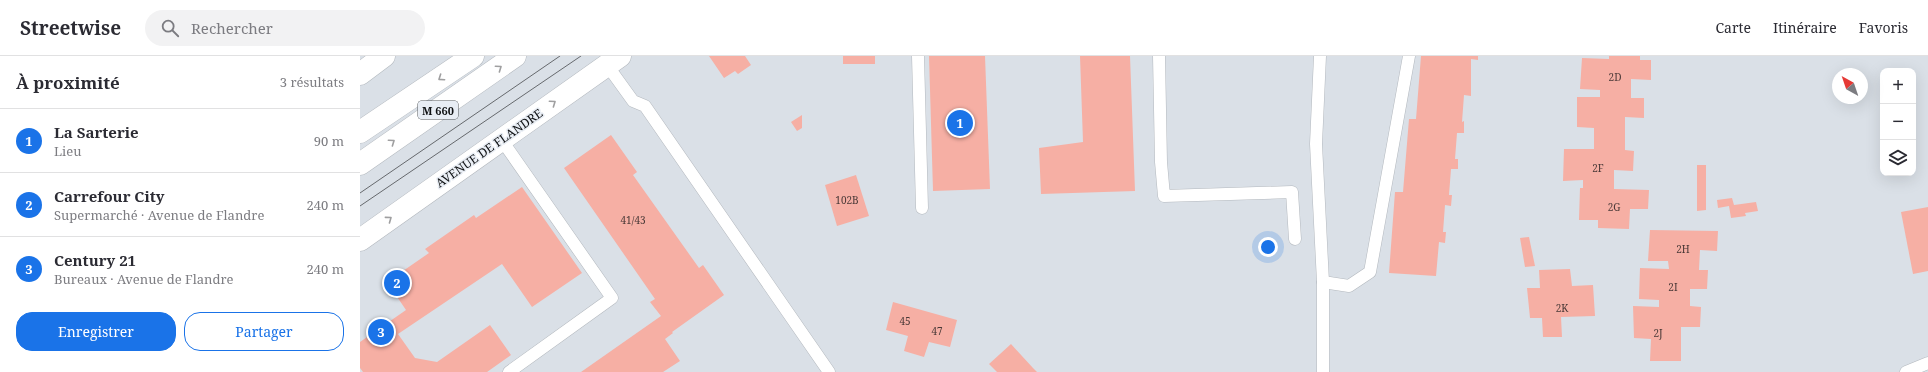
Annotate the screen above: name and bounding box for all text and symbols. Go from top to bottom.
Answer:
search box [145,10,425,46]
text: Streetwise [20,15,121,41]
icon: search [159,17,181,39]
text: Rechercher [191,18,273,38]
text: Carte [1716,18,1751,37]
text: Itinéraire [1773,18,1837,37]
text: Favoris [1859,18,1908,37]
one-way arrow [494,66,501,73]
north arrow [1832,68,1868,104]
map controls [1880,68,1916,176]
button: + [1880,68,1916,104]
house number: 2D [1609,70,1621,84]
text: À proximité [16,71,120,94]
text: 3 résultats [280,73,344,91]
one-way arrow [438,73,445,81]
one-way arrow [549,100,556,108]
road number: M 660 [418,101,458,119]
button: − [1880,104,1916,140]
street label: AVENUE DE FLANDRE [432,105,546,191]
pin: 1 [947,108,973,138]
text: La Sarterie [54,122,139,142]
text: 1 [25,132,33,150]
text: 90 m [314,132,344,150]
one-way arrow [388,139,395,147]
button: layers [1880,140,1916,176]
text: Lieu [54,142,81,160]
house number: 2F [1592,161,1604,175]
text: Carrefour City [54,186,164,206]
house number: 102B [835,193,859,207]
text: 2 [25,196,33,214]
text: 240 m [307,196,344,214]
house number: 2G [1608,200,1620,214]
text: Supermarché · Avenue de Flandre [54,206,264,224]
house number: 41/43 [620,213,646,227]
one-way arrow [385,216,392,224]
your location [1258,237,1278,257]
house number: 2H [1676,242,1690,256]
text: Century 21 [54,250,136,270]
text: 3 [25,260,33,278]
text: 240 m [307,260,344,278]
pin: 2 [384,268,410,298]
text: Bureaux · Avenue de Flandre [54,270,234,288]
house number: 2I [1668,280,1678,294]
house number: 2K [1556,301,1569,315]
button: Enregistrer [16,312,176,351]
button: Partager [184,312,344,351]
house number: 45 [899,314,911,328]
pin: 3 [368,317,394,347]
house number: 47 [931,324,943,338]
house number: 2J [1653,326,1663,340]

